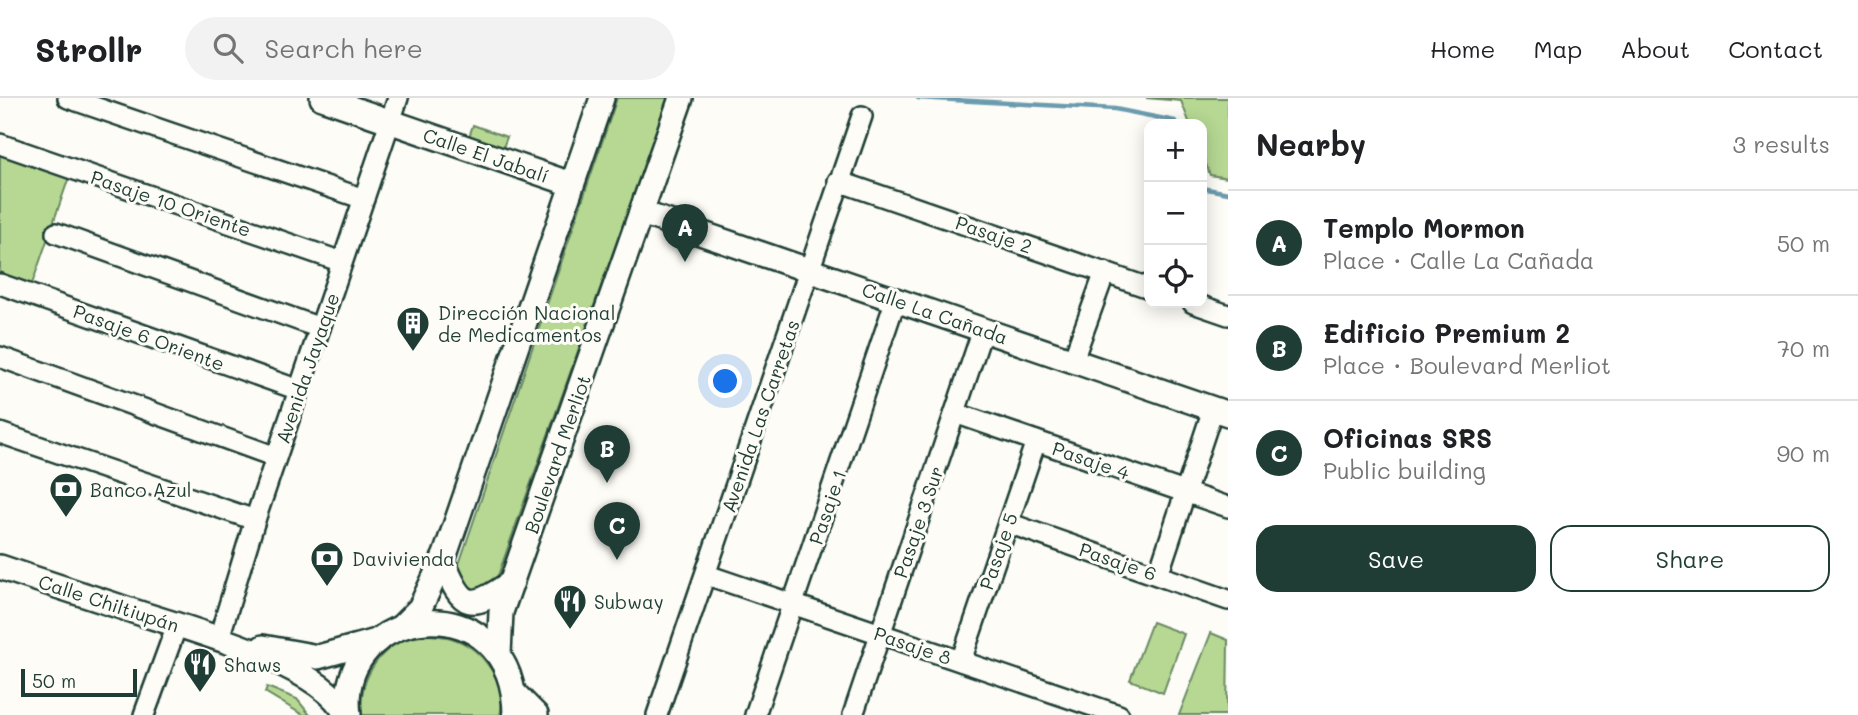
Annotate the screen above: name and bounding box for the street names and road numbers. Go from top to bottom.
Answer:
street label: Calle El Jabalí [420,122,552,188]
street label: Pasaje 10 Oriente [88,164,254,242]
street label: Pasaje 2 [952,209,1036,259]
street label: Calle La Cañada [859,276,1011,350]
street label: Avenida Jayaque [270,289,344,447]
street label: Pasaje 6 Oriente [70,298,228,376]
street label: Avenida Las Carretas [715,316,805,516]
street label: Boulevard Merliot [518,371,596,537]
street label: Pasaje 4 [1049,435,1133,485]
street label: Pasaje 3 Sur [887,463,949,581]
street label: Pasaje 1 [803,466,851,548]
street label: Pasaje 5 [973,509,1023,593]
street label: Pasaje 6 [1076,536,1160,586]
street label: Calle Chiltiupán [36,569,182,637]
street label: Pasaje 8 [871,620,955,670]

